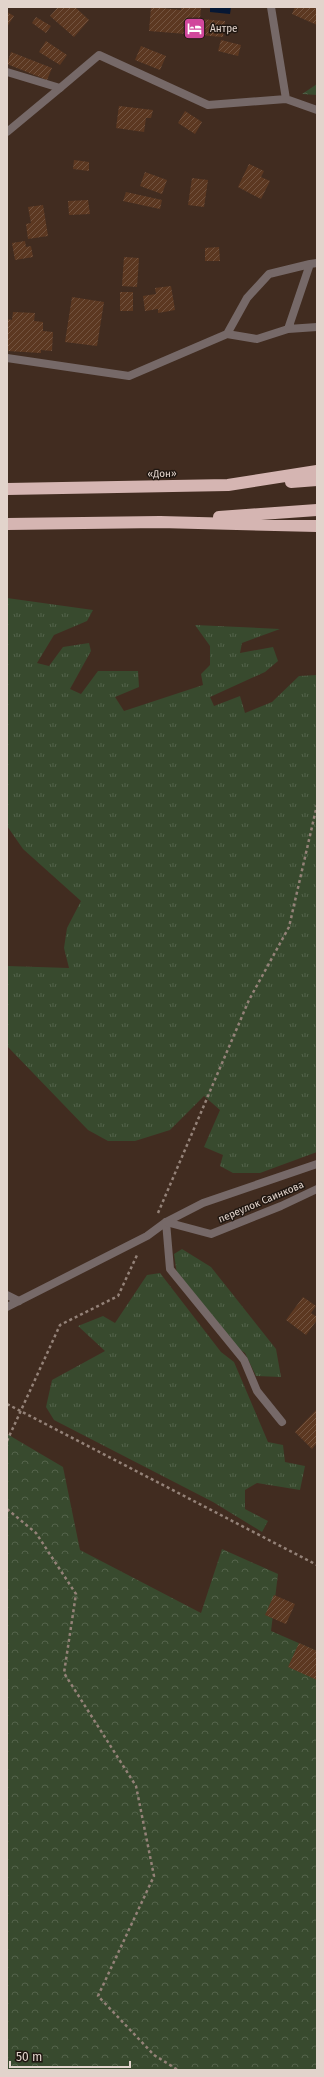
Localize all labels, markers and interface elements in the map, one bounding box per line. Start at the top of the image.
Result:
hotel icon: Антре [181,16,207,42]
place label: Антре [210,23,238,35]
street label: «Дон» [147,468,177,480]
street label: переулок Саинкова [216,1179,306,1225]
scale bar [10,2043,130,2069]
text: 50 m [16,2050,42,2064]

